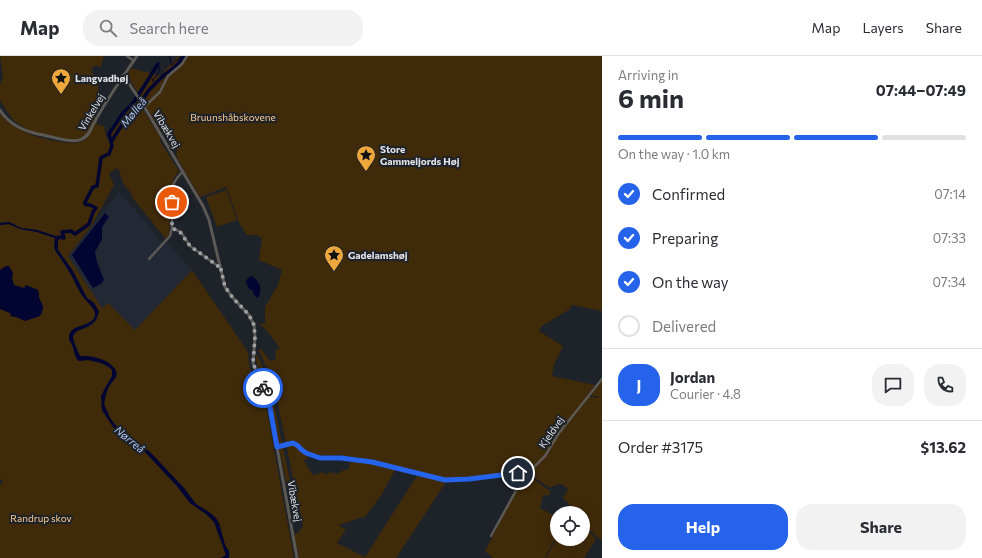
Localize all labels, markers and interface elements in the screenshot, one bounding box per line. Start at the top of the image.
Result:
search box [83,10,363,46]
text: Map [20,16,59,39]
icon: search [97,17,119,39]
text: Search here [129,19,209,37]
text: Map [812,19,840,36]
text: Layers [862,19,904,36]
text: Share [926,19,962,36]
place icon: Langvadhøj [50,67,72,95]
text: Arriving in [618,67,678,83]
place label: Langvadhøj [75,72,129,84]
text: 07:44–07:49 [876,81,966,99]
text: 6 min [618,82,684,113]
street label: Vinkelvej [75,91,107,133]
water label: Mølleå [117,94,149,129]
street label: Vibækvej [151,108,183,150]
park label: Bruunshåbskovene [190,111,276,123]
place label: Store Gammeljords Høj [380,143,460,167]
place icon: Store Gammeljords Høj [355,144,377,172]
text: On the way · 1.0 km [618,146,730,162]
icon: check [618,183,640,205]
pin [155,185,189,219]
text: Confirmed [652,185,725,203]
text: 07:14 [934,186,966,202]
icon: bag [161,191,183,213]
icon: check [618,227,640,249]
text: Preparing [652,229,718,247]
text: 07:33 [933,230,966,246]
place icon: Gadelamshøj [323,244,345,272]
place label: Gadelamshøj [348,249,408,261]
icon: check [618,271,640,293]
text: On the way [652,273,729,291]
text: 07:34 [932,274,966,290]
text: Delivered [652,317,716,335]
button: chat [872,364,914,406]
button: phone [924,364,966,406]
courier [243,368,283,408]
text: Jordan [670,368,715,386]
text: J [637,376,641,394]
icon: bike [252,377,274,399]
text: Courier · 4.8 [670,386,741,402]
street label: Kjeldvej [536,414,566,450]
water label: Nørreå [112,423,148,455]
text: Order #3175 [618,438,703,456]
text: $13.62 [921,438,966,456]
pin [501,456,535,490]
icon: home [507,462,529,484]
street label: Vibækvej [285,479,305,523]
button: Help [618,504,788,550]
button: Share [796,504,966,550]
map controls [550,506,590,546]
button: locate [550,506,590,546]
park label: Randrup skov [10,512,72,524]

